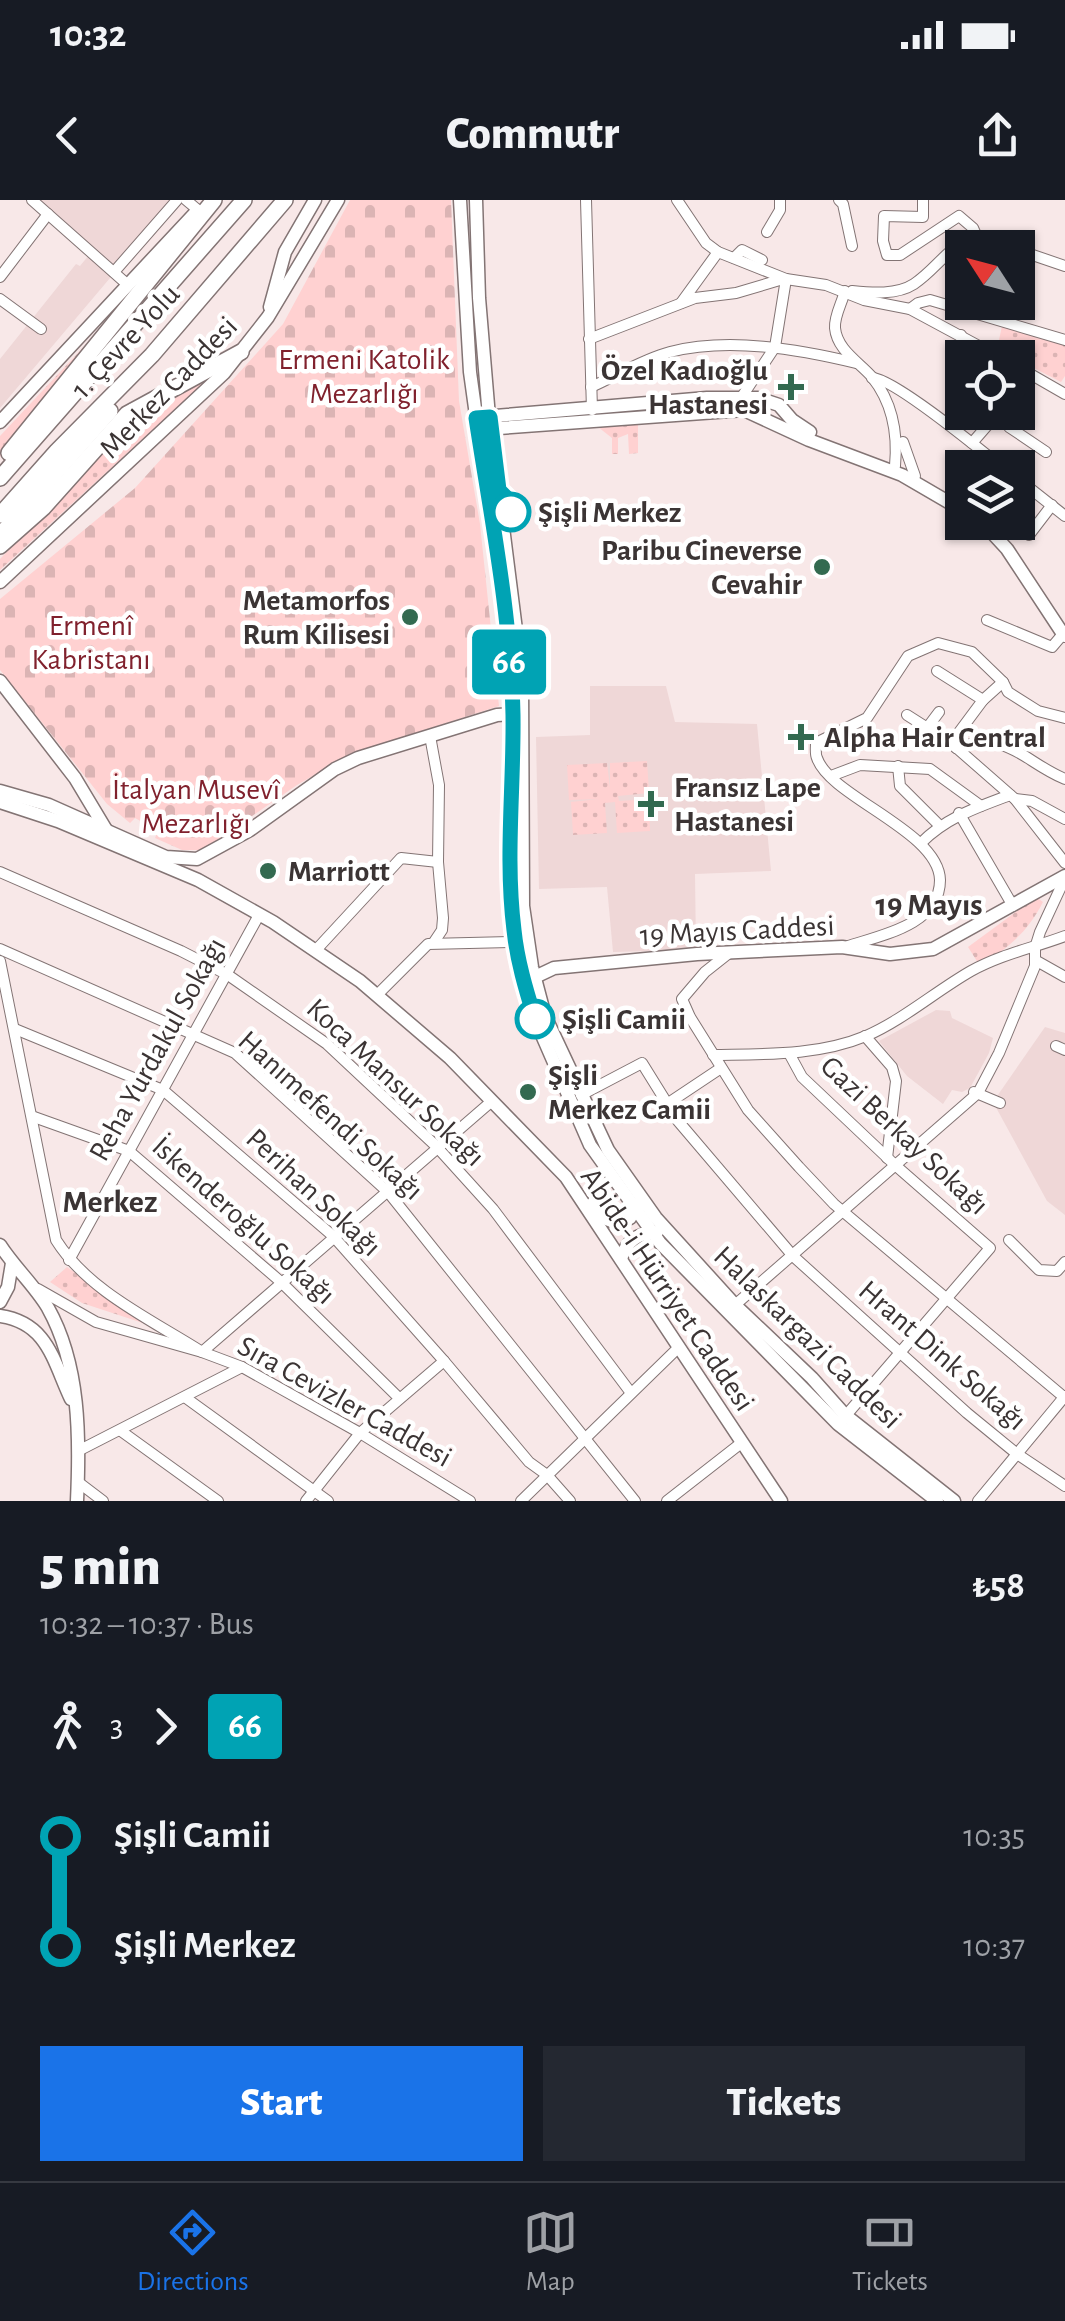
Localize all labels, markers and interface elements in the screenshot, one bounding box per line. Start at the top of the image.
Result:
text: 10:32 [50,16,126,54]
icon: back [40,108,95,163]
icon: share [970,108,1025,163]
text: Commutr [446,112,619,157]
north arrow [945,230,1035,320]
map controls [945,230,1035,540]
street label: 1. Çevre Yolu [66,279,186,404]
street label: Merkez Caddesi [94,311,243,464]
button: locate [945,340,1035,430]
park label: Ermeni Katolik Mezarlığı [278,345,450,409]
place label: Özel Kadıoğlu Hastanesi [601,354,768,420]
marker: Özel Kadıoğlu Hastanesi [778,374,804,400]
button: layers [945,450,1035,540]
marker: Şişli Merkez [492,493,530,531]
place label: Şişli Merkez [538,498,682,528]
place label: Paribu Cineverse Cevahir [601,536,803,600]
marker: Paribu Cineverse Cevahir [811,556,833,578]
place label: Metamorfos Rum Kilisesi [242,586,390,650]
marker: Metamorfos Rum Kilisesi [399,606,421,628]
park label: Ermenî Kabristanı [31,611,151,675]
line badge: 66 [464,630,554,694]
text: 66 [492,645,526,680]
place label: Alpha Hair Central [824,723,1046,753]
marker: Alpha Hair Central [788,724,814,750]
park label: İtalyan Musevî Mezarlığı [112,773,281,839]
place label: Fransız Lape Hastanesi [674,773,821,837]
marker: Fransız Lape Hastanesi [638,791,664,817]
place label: Marriott [288,857,390,887]
marker: Marriott [257,860,279,882]
district label: 19 Mayıs [875,889,983,921]
street label: 19 Mayıs Caddesi [639,911,835,951]
street label: Reha Yurdakul Sokağı [84,933,232,1166]
street label: Koca Mansur Sokağı [301,993,490,1172]
marker: Şişli Camii [516,1000,554,1038]
place label: Şişli Camii [562,1005,686,1035]
street label: Hanımefendi Sokağı [232,1025,428,1206]
street label: Gazi Berkay Sokağı [815,1051,994,1221]
place label: Şişli Merkez Camii [548,1061,711,1125]
marker: Şişli Merkez Camii [517,1081,539,1103]
street label: Perihan Sokağı [240,1123,386,1262]
street label: İskenderoğlu Sokağı [146,1130,342,1310]
street label: Abide-i Hürriyet Caddesi [575,1163,760,1417]
district label: Merkez [63,1186,157,1218]
street label: Halaskargazi Caddesi [708,1241,907,1435]
street label: Hrant Dink Sokağı [853,1275,1032,1436]
street label: Sıra Cevizler Caddesi [233,1331,456,1473]
text: 5 min [40,1540,161,1595]
text: ₺58 [972,1567,1025,1605]
text: 10:32 – 10:37 · Bus [40,1608,254,1640]
icon: walk [40,1699,95,1754]
icon: forward [138,1699,193,1754]
text: 66 [228,1709,262,1744]
text: 3 [110,1710,123,1742]
text: Şişli Camii [114,1817,271,1855]
text: 10:35 [963,1820,1025,1852]
text: Şişli Merkez [114,1927,296,1965]
text: 10:37 [963,1930,1025,1962]
button: Start [40,2046,523,2161]
button: Tickets [543,2046,1025,2161]
tab: Directions [137,2205,249,2299]
tab: Map [523,2205,578,2299]
tab: Tickets [852,2205,928,2299]

